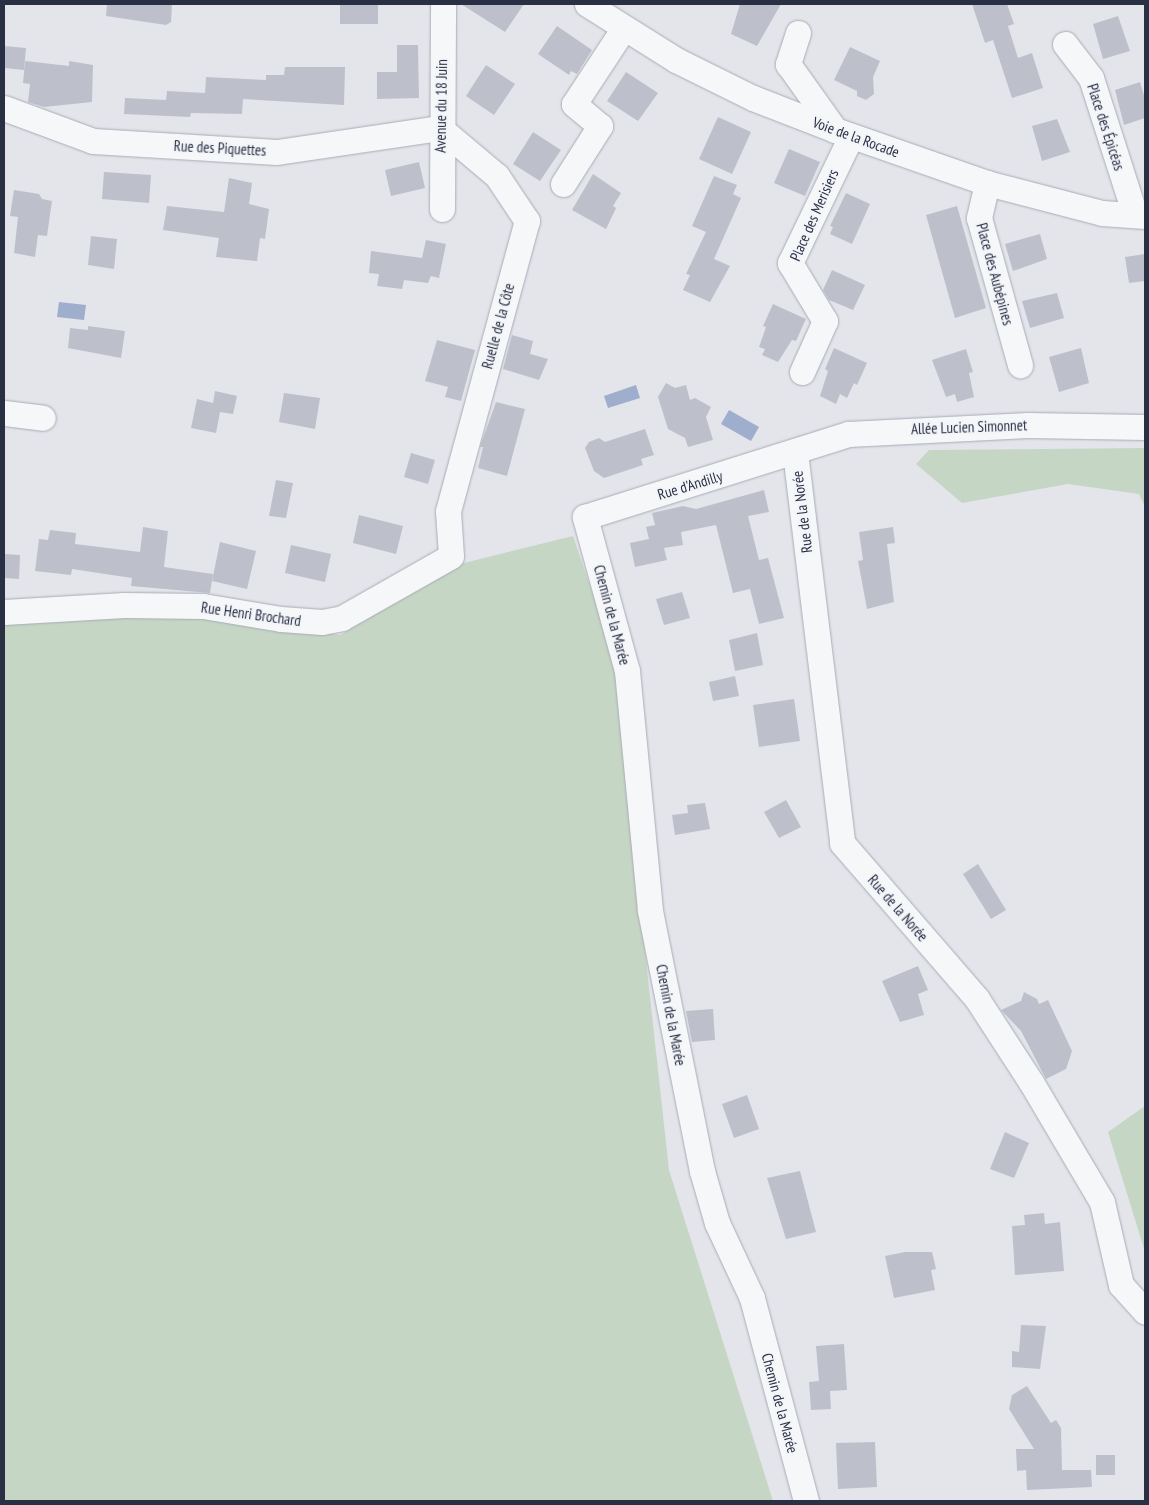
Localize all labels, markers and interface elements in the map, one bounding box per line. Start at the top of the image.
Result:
street label: Avenue du 18 Juin [431,59,451,153]
street label: Place des Épicéas [1083,81,1129,173]
street label: Voie de la Rocade [810,113,902,161]
street label: Rue des Piquettes [173,137,267,159]
street label: Place des Merisiers [786,166,842,264]
street label: Place des Aubépines [973,221,1017,327]
street label: Ruelle de la Côte [478,281,518,371]
street label: Allée Lucien Simonnet [911,416,1027,438]
street label: Rue d'Andilly [655,467,725,503]
street label: Rue de la Norée [788,470,816,554]
street label: Chemin de la Marée [590,563,634,667]
street label: Rue Henri Brochard [200,598,302,630]
street label: Rue de la Norée [864,871,932,945]
street label: Chemin de la Marée [652,963,690,1067]
street label: Chemin de la Marée [758,1351,802,1455]

